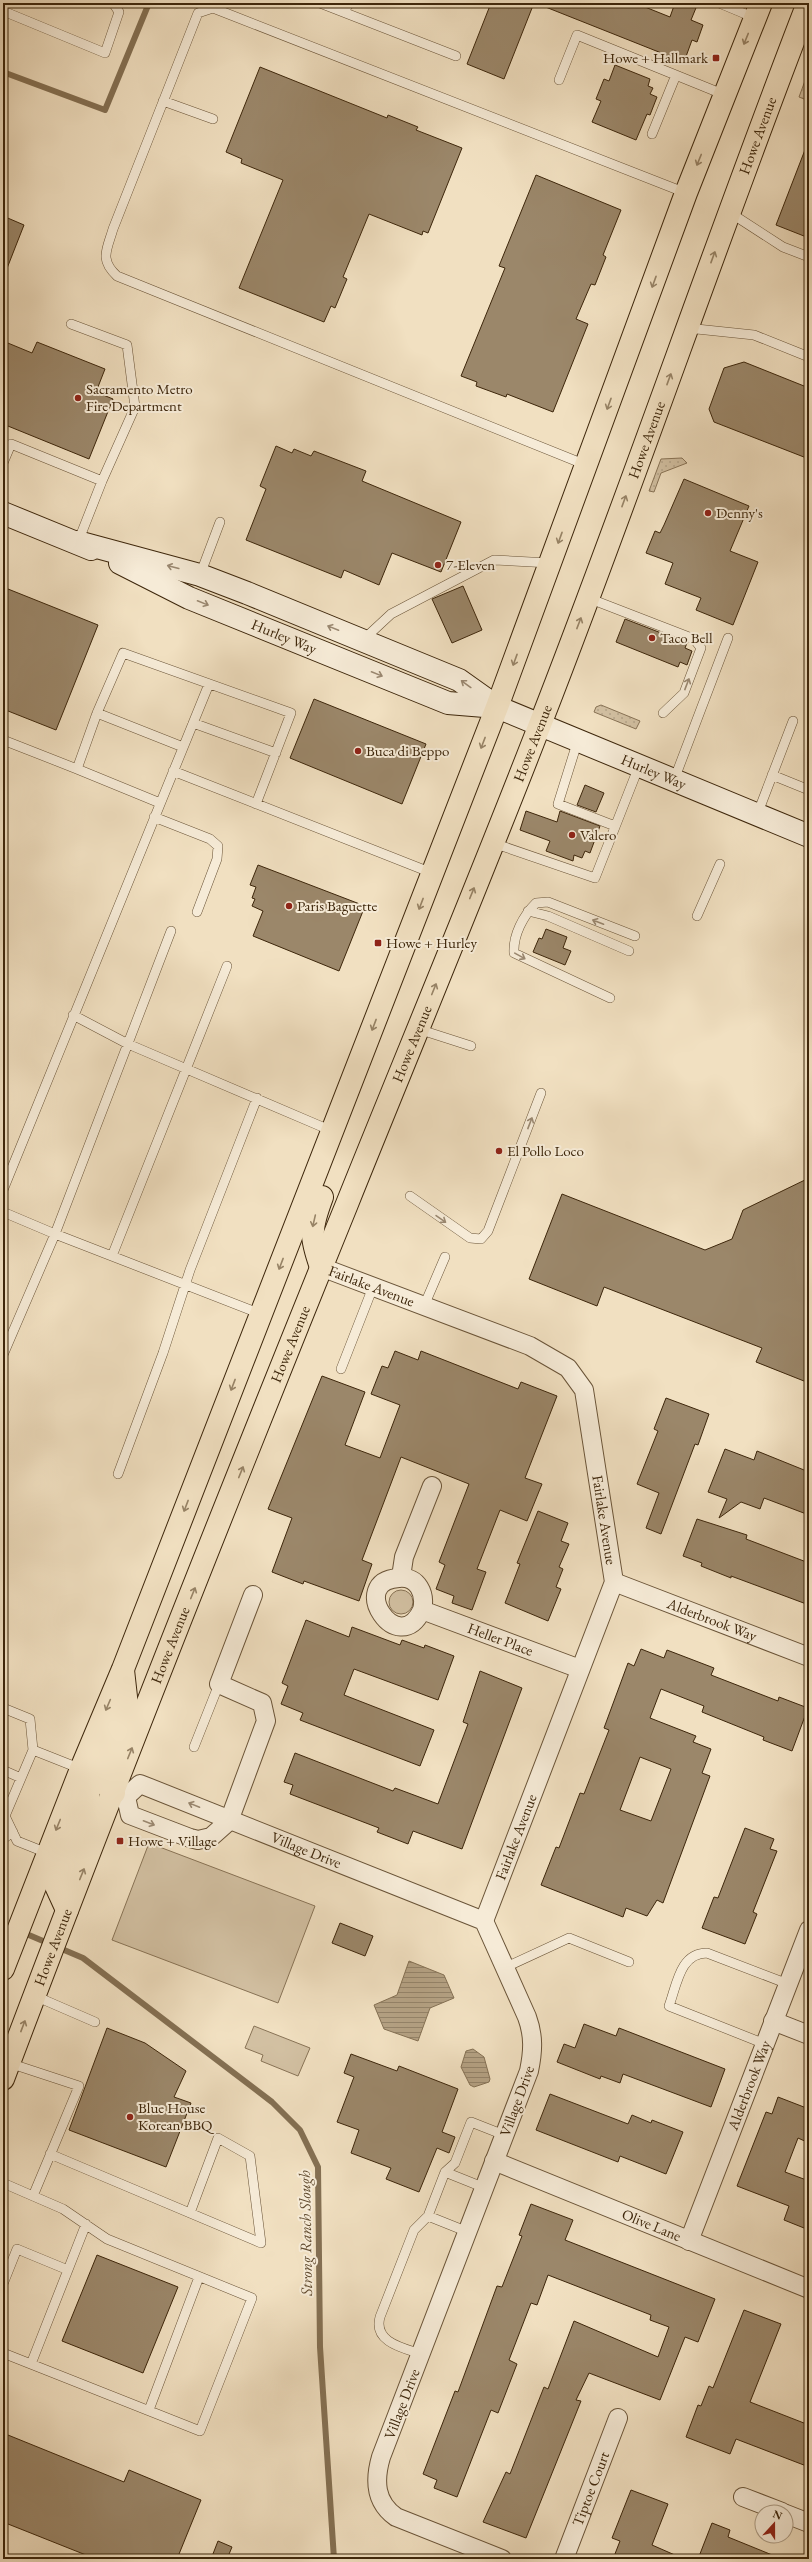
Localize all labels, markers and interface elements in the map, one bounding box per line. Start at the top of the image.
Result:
one-way arrow [742,33,750,45]
place label: Howe + Hallmark [603,48,709,67]
marker: Howe + Hallmark [711,53,721,63]
street label: Howe Avenue [734,94,780,177]
one-way arrow [695,154,703,166]
one-way arrow [710,250,717,263]
one-way arrow [649,276,657,288]
one-way arrow [665,374,673,386]
place label: Sacramento Metro Fire Department [86,379,193,415]
marker: Sacramento Metro Fire Department [73,393,83,403]
one-way arrow [604,398,612,410]
street label: Howe Avenue [623,398,669,481]
one-way arrow [620,496,628,508]
place label: Denny's [716,503,763,522]
marker: Denny's [703,508,713,518]
one-way arrow [555,531,563,543]
place label: 7-Eleven [446,555,495,574]
marker: 7-Eleven [433,560,443,570]
one-way arrow [166,563,179,571]
one-way arrow [197,600,209,608]
street label: Hurley Way [249,614,320,658]
one-way arrow [575,617,583,629]
one-way arrow [328,624,340,632]
place label: Taco Bell [660,628,713,647]
marker: Taco Bell [647,633,657,643]
one-way arrow [510,653,518,665]
one-way arrow [370,670,382,678]
one-way arrow [684,678,692,690]
one-way arrow [460,680,471,689]
street label: Howe Avenue [509,702,556,784]
one-way arrow [479,737,487,749]
place label: Buca di Beppo [366,741,450,760]
marker: Buca di Beppo [353,746,363,756]
street label: Hurley Way [618,749,690,793]
place label: Valero [580,825,616,844]
marker: Valero [567,830,577,840]
one-way arrow [469,888,477,900]
place label: Paris Baguette [297,896,378,915]
one-way arrow [416,897,424,909]
marker: Paris Baguette [284,901,294,911]
one-way arrow [593,918,605,926]
place label: Howe + Hurley [386,933,477,952]
marker: Howe + Hurley [373,938,383,948]
one-way arrow [514,953,526,961]
one-way arrow [430,983,438,995]
street label: Howe Avenue [387,1002,436,1085]
one-way arrow [369,1018,377,1030]
one-way arrow [526,1117,534,1129]
place label: El Pollo Loco [507,1141,584,1160]
marker: El Pollo Loco [494,1146,504,1156]
one-way arrow [310,1214,317,1227]
one-way arrow [436,1215,447,1223]
one-way arrow [276,1258,284,1270]
street label: Fairlake Avenue [326,1261,418,1311]
street label: Howe Avenue [266,1303,314,1385]
one-way arrow [229,1379,237,1391]
one-way arrow [237,1467,245,1479]
street label: Fairlake Avenue [588,1474,621,1566]
one-way arrow [182,1500,190,1512]
one-way arrow [190,1588,197,1600]
street label: Alderbrook Way [664,1593,760,1645]
street label: Howe Avenue [146,1604,194,1686]
street label: Heller Place [465,1618,536,1660]
one-way arrow [103,1699,111,1711]
one-way arrow [126,1748,134,1760]
street label: Fairlake Avenue [490,1791,541,1882]
one-way arrow [188,1801,200,1809]
one-way arrow [54,1819,62,1831]
one-way arrow [143,1819,155,1827]
street label: Village Drive [268,1827,344,1872]
place label: Howe + Village [128,1831,217,1850]
marker: Howe + Village [115,1836,125,1846]
one-way arrow [78,1868,86,1880]
street label: Howe Avenue [29,1906,76,1988]
one-way arrow [20,2021,28,2033]
street label: Alderbrook Way [722,2037,775,2133]
street label: Village Drive [495,2063,538,2139]
place label: Blue House Korean BBQ [138,2098,215,2134]
marker: Blue House Korean BBQ [125,2112,135,2122]
water label: Strong Ranch Slough [294,2170,317,2297]
street label: Olive Lane [619,2204,684,2245]
street label: Village Drive [379,2366,424,2442]
street label: Tiptoe Court [567,2449,613,2529]
north arrow [754,2504,794,2544]
text: N [771,2507,784,2523]

